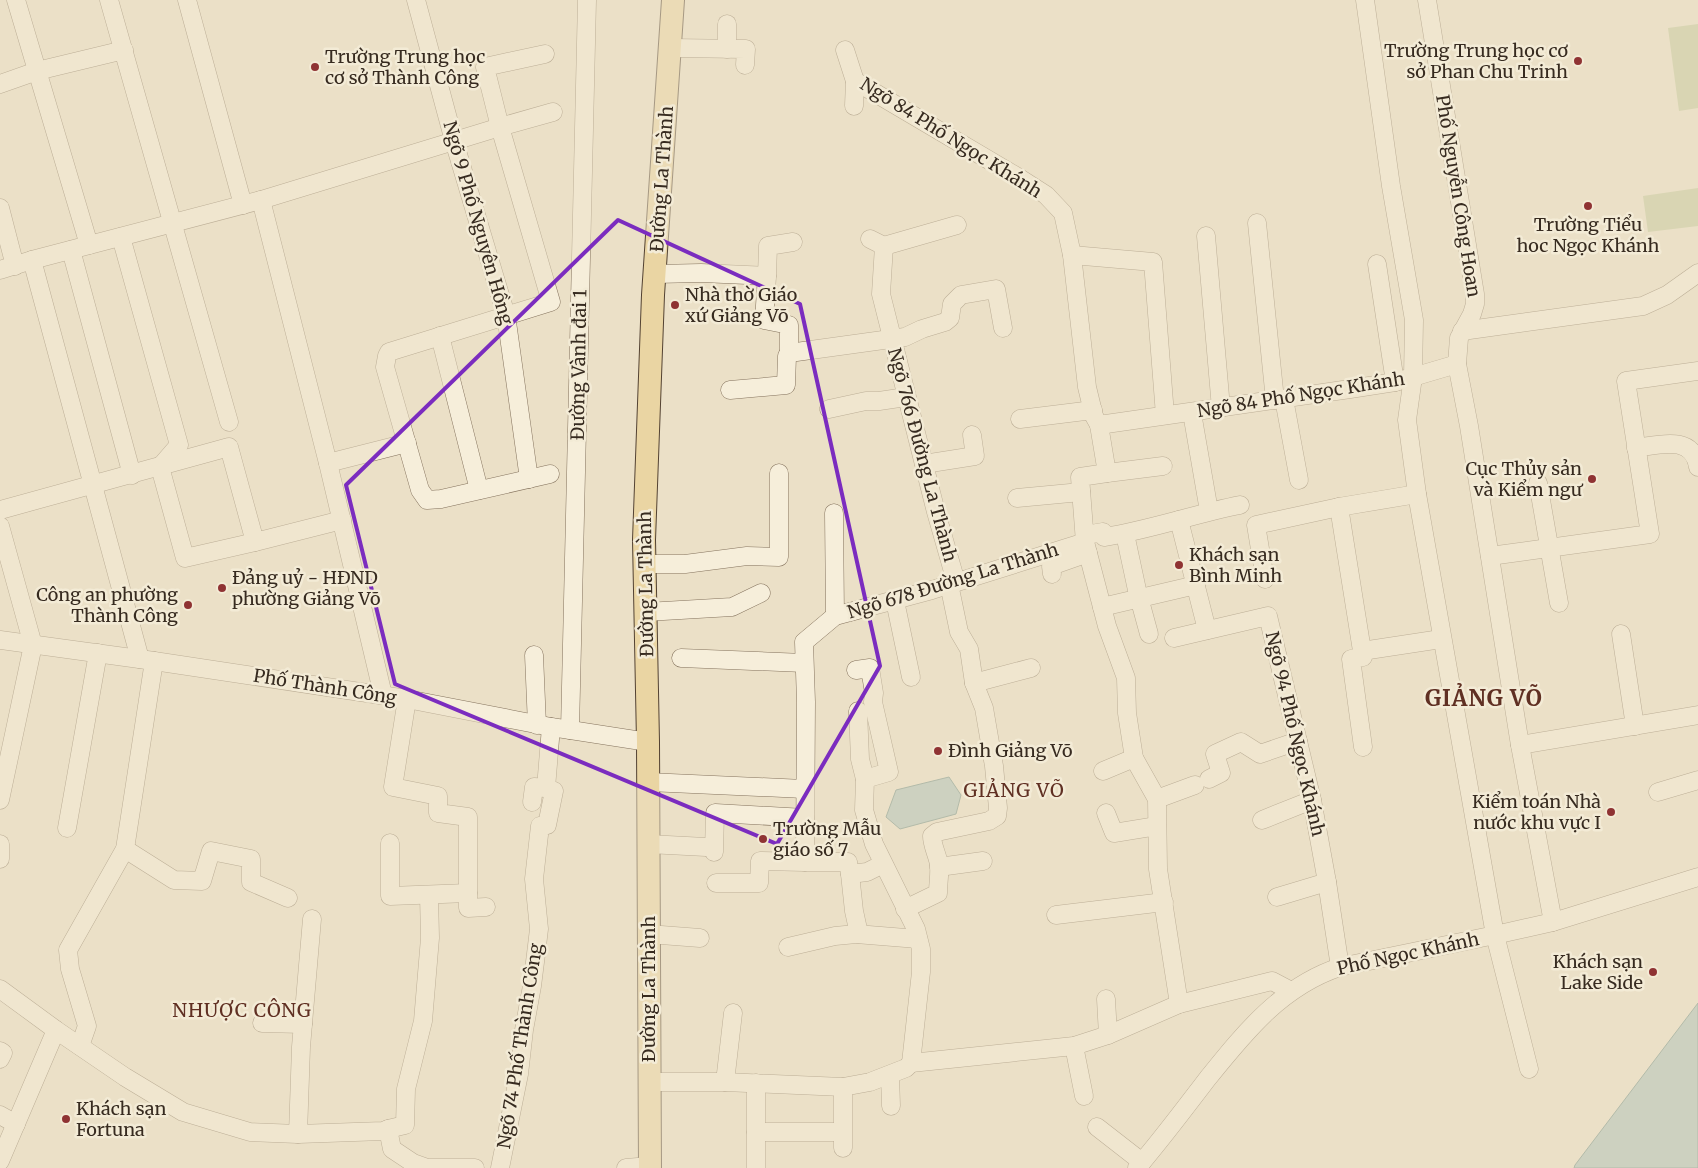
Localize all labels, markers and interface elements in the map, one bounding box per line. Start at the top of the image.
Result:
place label: Trường Trung học cơ sở Phan Chu Trinh [1384,39,1568,83]
place label: Trường Trung học cơ sở Thành Công [325,45,485,89]
marker: Trường Trung học cơ sở Phan Chu Trinh [1572,55,1584,67]
marker: Trường Trung học cơ sở Thành Công [309,61,321,73]
street label: Ngõ 84 Phố Ngọc Khánh [856,72,1046,203]
street label: Phố Nguyễn Công Hoan [1431,93,1486,299]
street label: Đường La Thành [645,105,678,253]
street label: Ngõ 9 Phố Nguyên Hồng [438,118,519,327]
marker: Trường Tiểu hoc Ngọc Khánh [1582,200,1594,212]
place label: Trường Tiểu hoc Ngọc Khánh [1516,213,1660,257]
place label: Nhà thờ Giáo xứ Giảng Võ [685,283,797,327]
street label: Đường Vành đai 1 [566,289,591,441]
marker: Nhà thờ Giáo xứ Giảng Võ [669,299,681,311]
street label: Ngõ 766 Đường La Thành [883,345,962,564]
street label: Ngõ 84 Phố Ngọc Khánh [1196,367,1406,422]
place label: Cục Thủy sản và Kiểm ngư [1465,457,1584,501]
marker: Cục Thủy sản và Kiểm ngư [1586,473,1598,485]
street label: Đường La Thành [633,511,658,657]
street label: Ngõ 678 Đường La Thành [845,537,1061,624]
place label: Khách sạn Bình Minh [1189,543,1282,587]
marker: Khách sạn Bình Minh [1173,559,1185,571]
place label: Đảng uỷ - HĐND phường Giảng Võ [232,566,381,610]
marker: Đảng uỷ - HĐND phường Giảng Võ [216,582,228,594]
place label: Công an phường Thành Công [36,583,178,627]
marker: Công an phường Thành Công [182,599,194,611]
street label: Ngõ 94 Phố Ngọc Khánh [1261,629,1330,839]
street label: Phố Thành Công [252,664,398,709]
district label: GIẢNG VÕ [1425,683,1543,712]
place label: Đình Giảng Võ [948,739,1073,762]
marker: Đình Giảng Võ [932,745,944,757]
district label: GIẢNG VÕ [963,777,1065,802]
place label: Kiểm toán Nhà nước khu vực I [1472,790,1601,834]
marker: Kiểm toán Nhà nước khu vực I [1605,806,1617,818]
place label: Trường Mẫu giáo số 7 [773,817,881,861]
marker: Trường Mẫu giáo số 7 [757,833,769,845]
street label: Đường La Thành [637,916,660,1062]
street label: Phố Ngọc Khánh [1335,927,1481,980]
street label: Ngõ 74 Phố Thành Công [492,941,547,1150]
place label: Khách sạn Lake Side [1553,950,1643,994]
marker: Khách sạn Lake Side [1647,966,1659,978]
district label: NHƯỢC CÔNG [172,998,312,1022]
place label: Khách sạn Fortuna [76,1097,166,1141]
marker: Khách sạn Fortuna [60,1113,72,1125]

